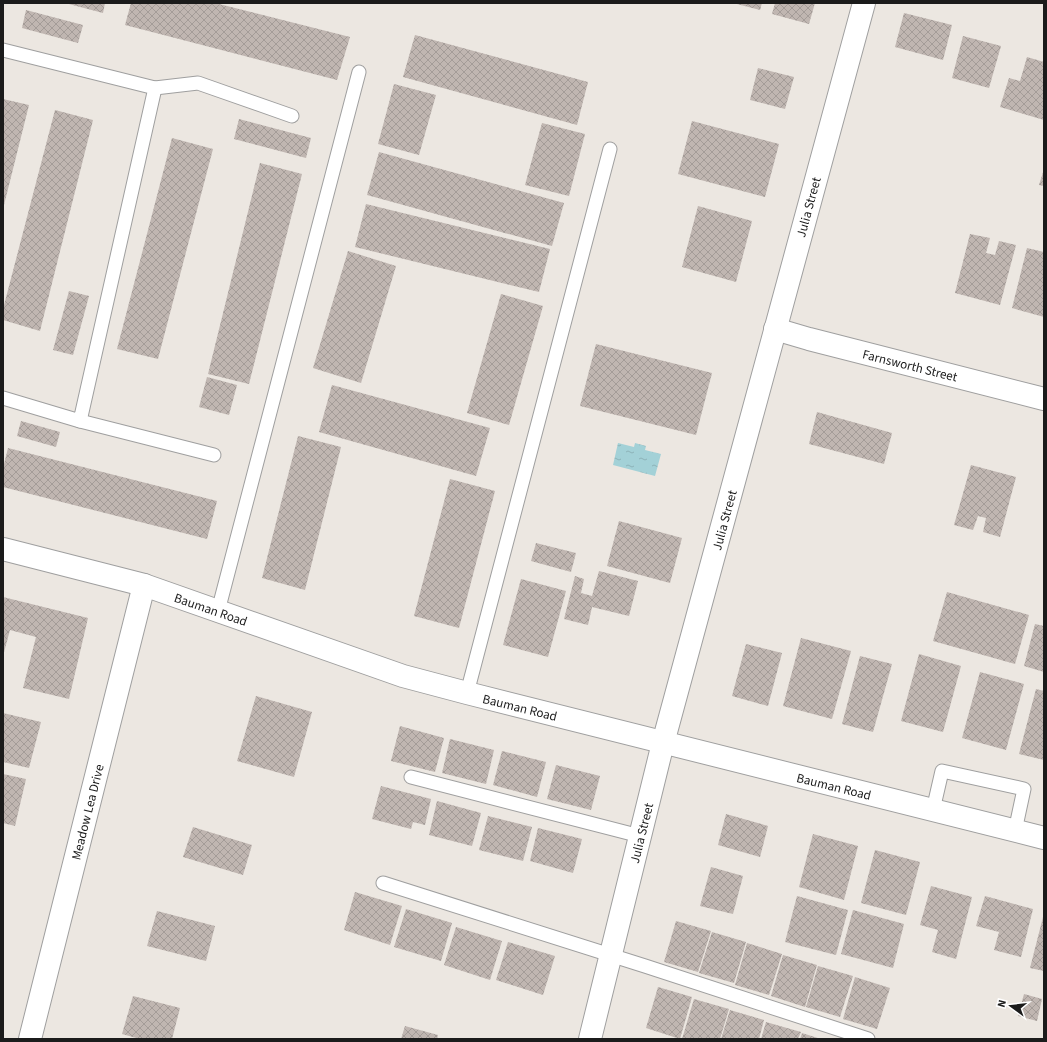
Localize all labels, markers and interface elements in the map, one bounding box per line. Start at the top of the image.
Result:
street label: Julia Street [792,175,826,239]
street label: Farnsworth Street [860,345,960,387]
street label: Julia Street [708,488,742,552]
street label: Bauman Road [172,589,250,631]
street label: Bauman Road [481,690,559,726]
street label: Meadow Lea Drive [67,762,109,862]
street label: Bauman Road [795,769,873,805]
street label: Julia Street [626,801,658,865]
north arrow [991,986,1031,1026]
text: N [994,998,1010,1009]

